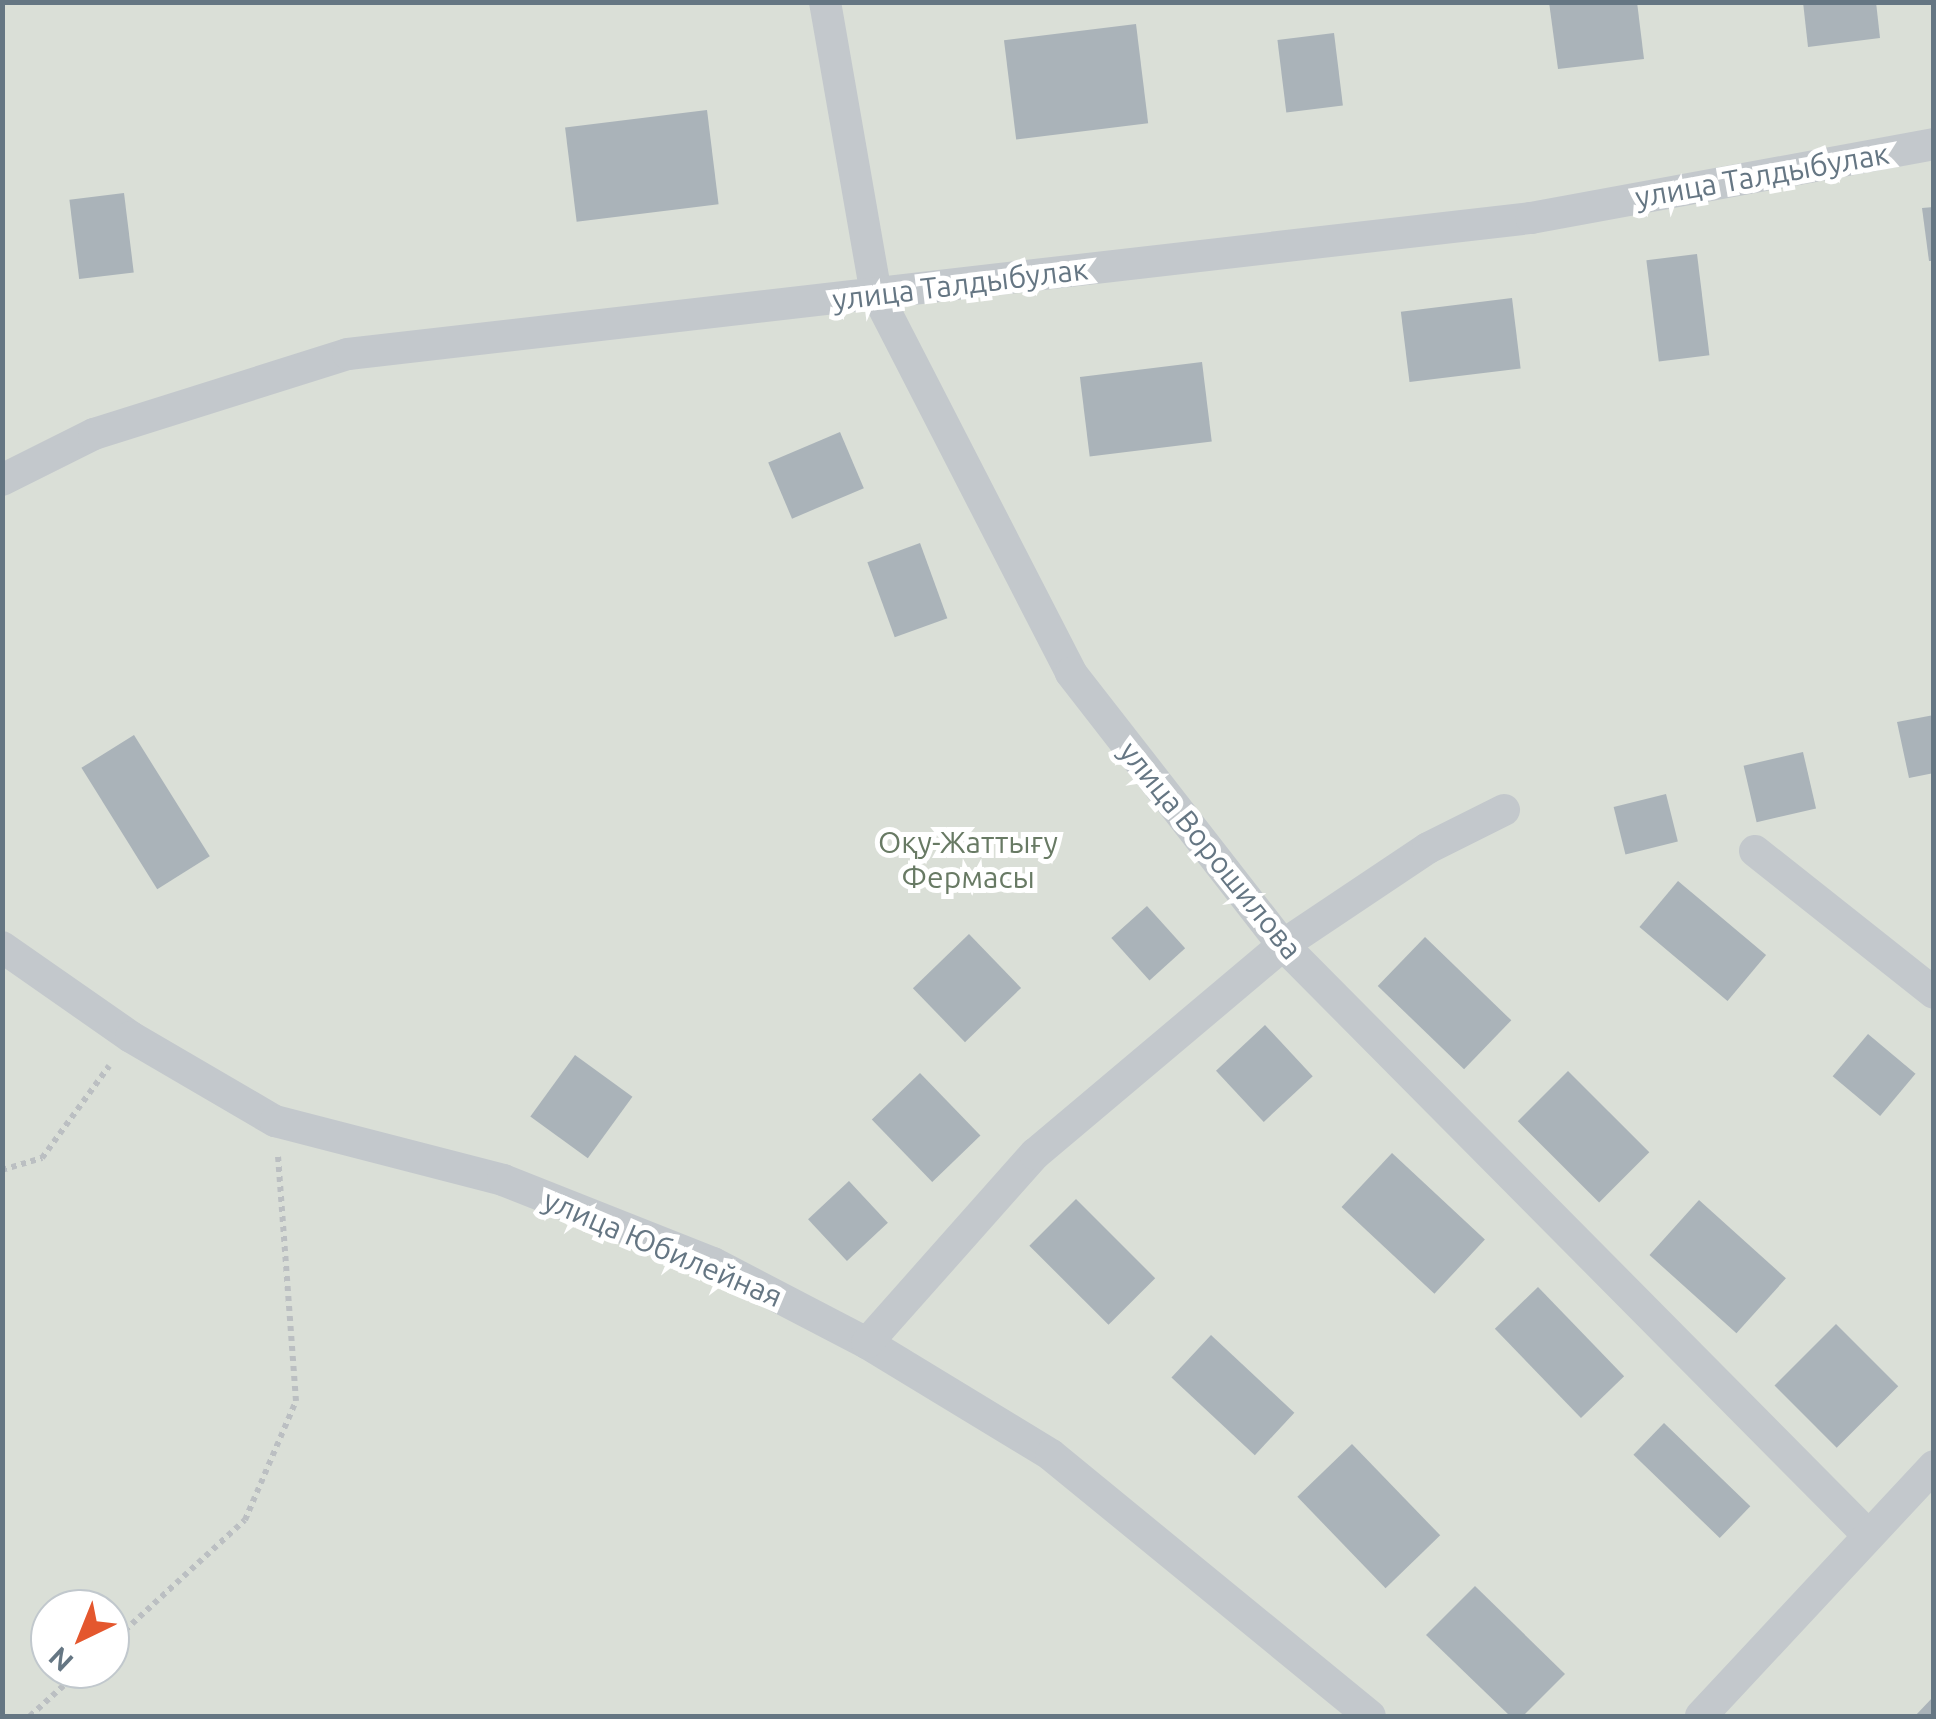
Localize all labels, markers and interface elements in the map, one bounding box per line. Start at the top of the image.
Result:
street label: улица Талдыбулак [1632,135,1892,215]
street label: улица Талдыбулак [830,250,1090,318]
street label: улица Ворошилова [1112,734,1310,966]
park label: Оқу-Жаттығу Фермасы [878,824,1058,894]
street label: улица Юбилейная [538,1181,788,1315]
north arrow [30,1589,130,1689]
text: N [42,1641,79,1678]

